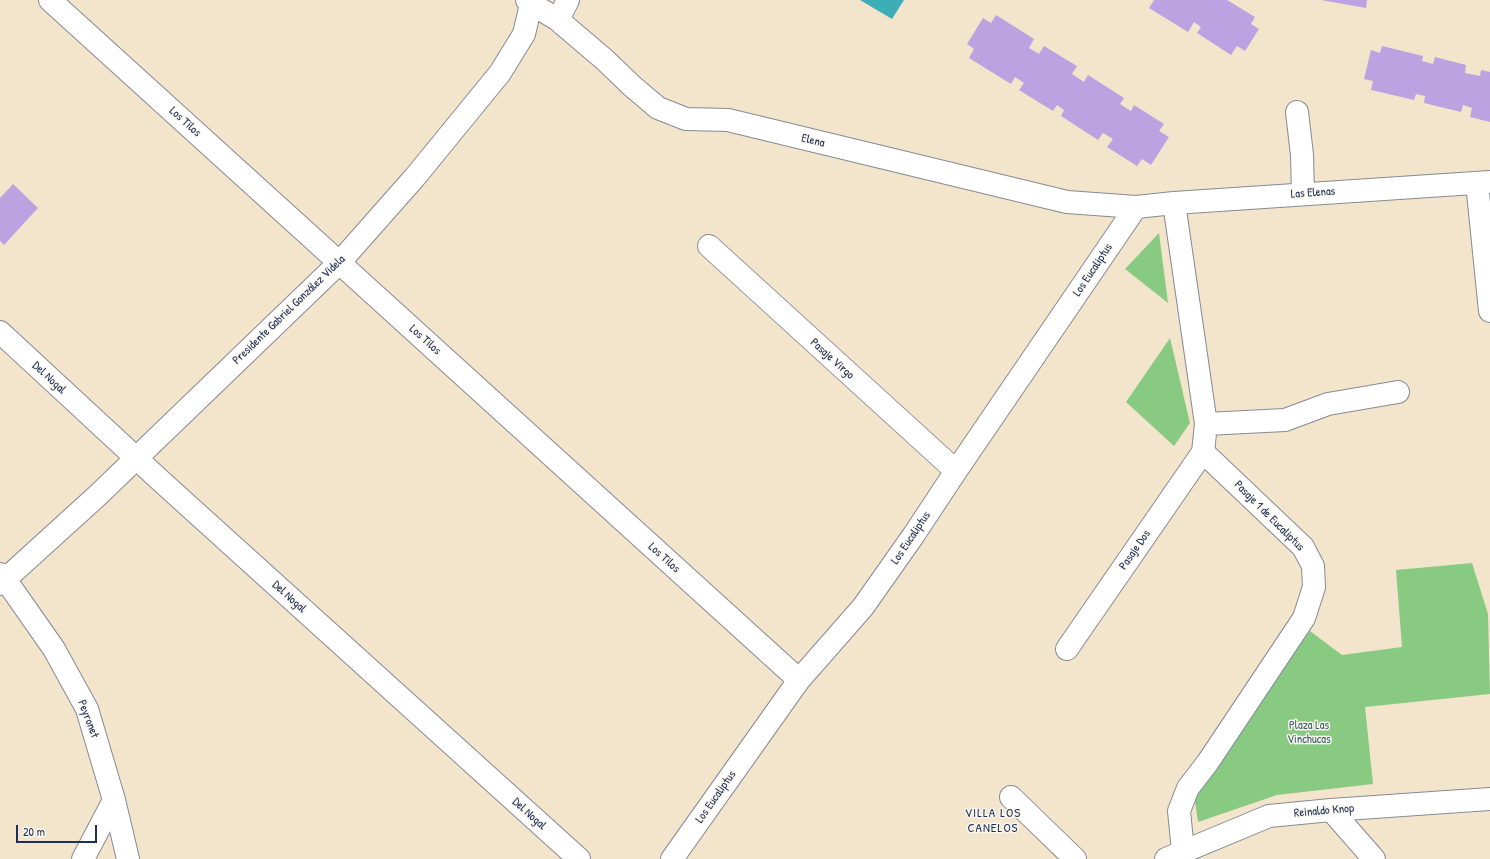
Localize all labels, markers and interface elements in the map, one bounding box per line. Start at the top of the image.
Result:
street label: Los Tilos [166,104,204,140]
street label: Elena [800,131,826,151]
street label: Las Elenas [1290,184,1336,202]
street label: Los Eucaliptus [1070,241,1116,299]
street label: Presidente Gabriel González Videla [230,252,348,368]
street label: Los Tilos [406,322,444,358]
street label: Pasaje Virgo [807,335,857,383]
street label: Del Nogal [29,359,69,397]
street label: Pasaje 1 de Eucaliptus [1231,478,1307,554]
street label: Los Eucaliptus [888,509,934,567]
street label: Pasaje Dos [1116,527,1154,573]
street label: Los Tilos [645,540,683,576]
street label: Del Nogal [269,578,309,616]
street label: Peyronet [74,698,102,740]
park label: Plaza Las Vinchucas [1287,719,1331,747]
street label: Los Eucaliptus [693,768,739,826]
street label: Del Nogal [509,795,549,833]
street label: Reinaldo Knop [1293,801,1355,821]
district label: VILLA LOS CANELOS [965,806,1021,837]
scale bar [18,817,99,843]
text: 20 m [23,823,45,840]

